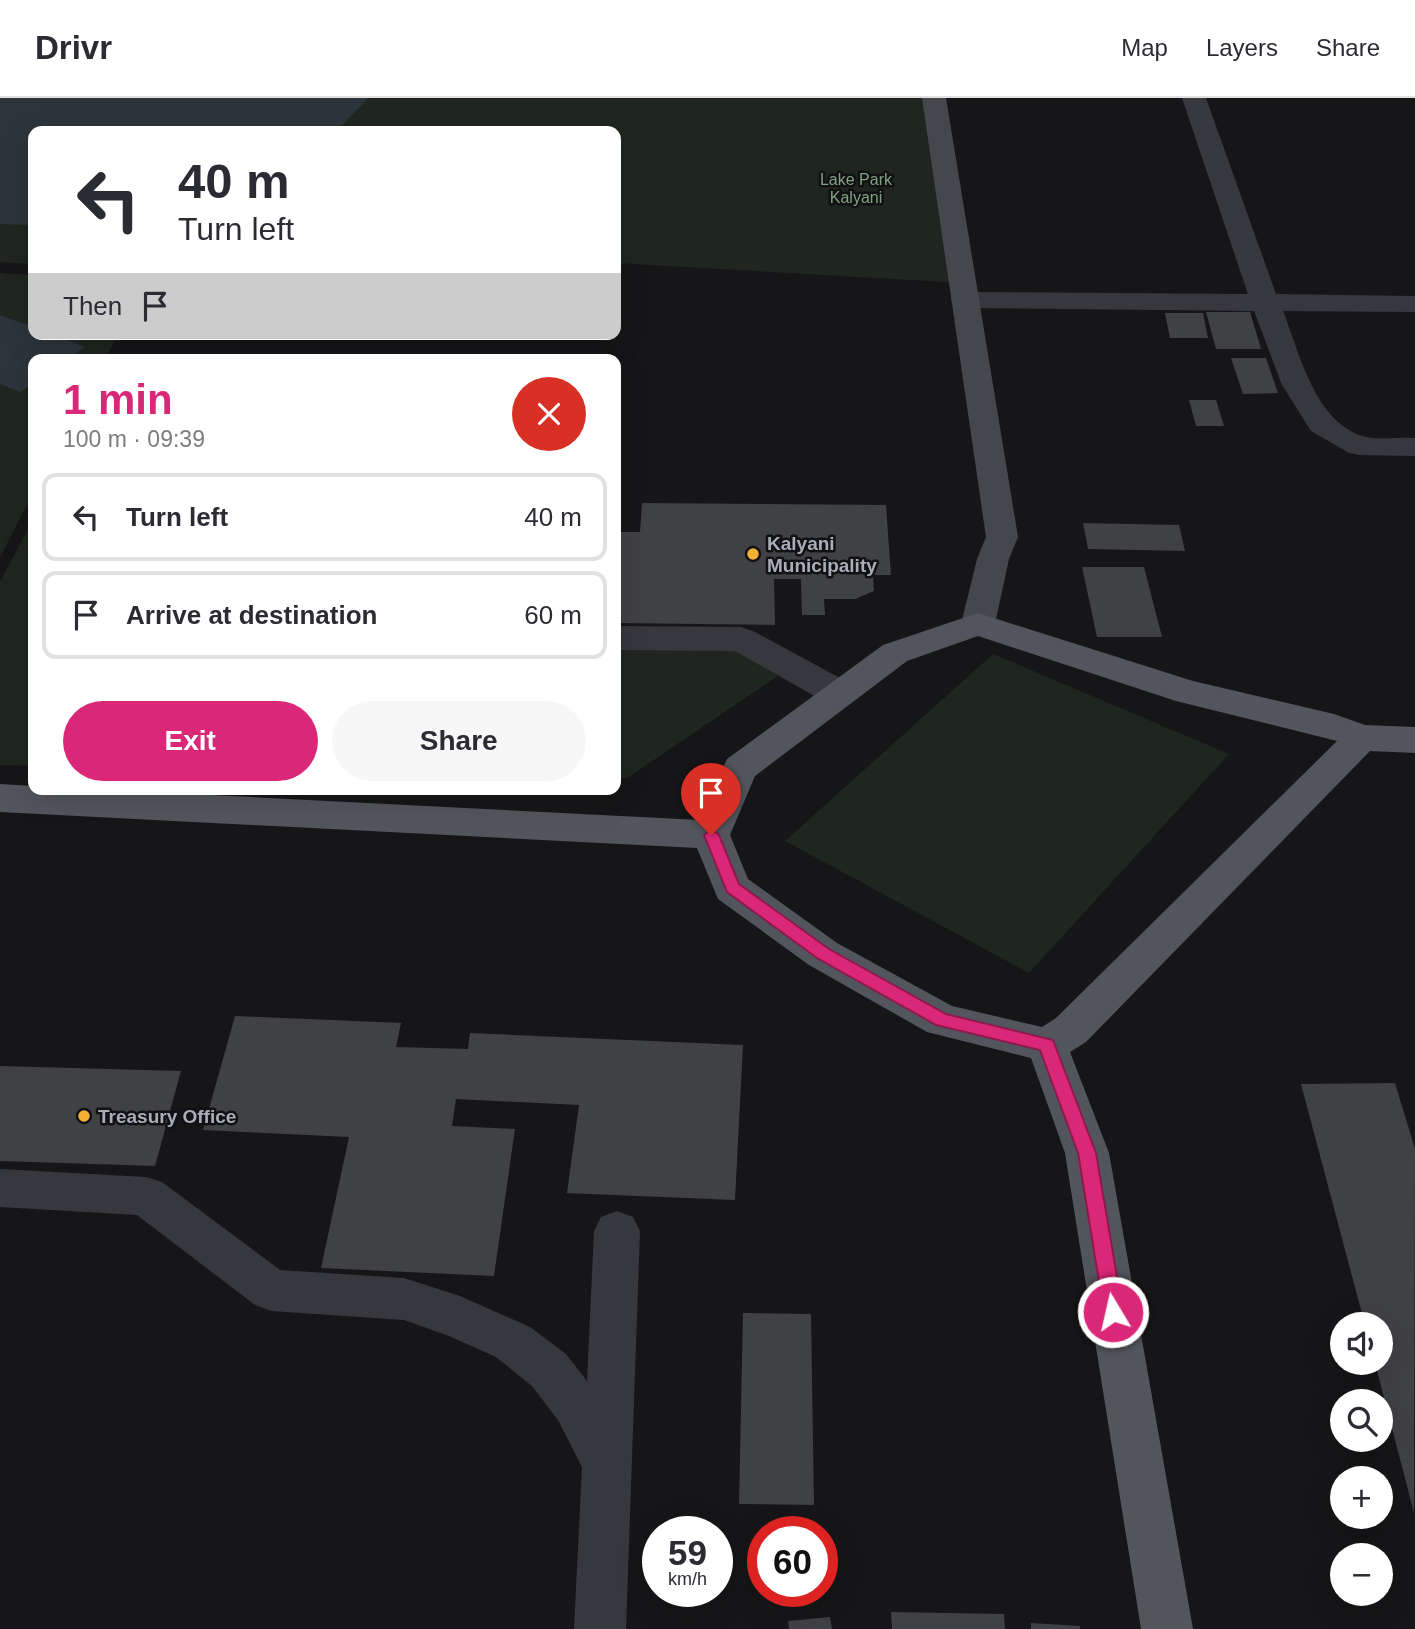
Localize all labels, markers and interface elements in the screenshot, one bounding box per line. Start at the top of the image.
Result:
text: Drivr [35,29,112,66]
text: Map [1121,34,1168,61]
text: Layers [1206,34,1278,61]
text: Share [1316,34,1380,61]
icon: left [63,154,154,245]
text: 40 m [178,154,290,208]
park label: Lake Park Kalyani [820,171,893,206]
text: Turn left [178,211,294,247]
icon: arrive [136,287,174,325]
text: Then [63,291,122,321]
text: 1 min [63,376,173,423]
button: close [512,377,586,451]
text: 100 m · 09:39 [63,426,205,452]
icon: left [67,498,105,536]
text: Turn left [126,502,228,532]
text: 40 m [524,502,582,532]
place label: Kalyani Municipality [767,533,877,576]
marker: Kalyani Municipality [745,546,761,562]
icon: arrive [67,596,105,634]
text: Arrive at destination [126,600,377,630]
text: 60 m [524,600,582,630]
button: Exit [63,701,318,781]
button: Share [332,701,586,781]
pin [681,763,741,835]
icon: arrive [692,774,730,812]
place label: Treasury Office [98,1106,236,1127]
marker: Treasury Office [76,1108,92,1124]
position arrow [1076,1275,1150,1349]
map controls [1330,1312,1393,1606]
button: sound [1330,1312,1393,1375]
button: search [1330,1389,1393,1452]
button: + [1330,1466,1393,1529]
speed limit sign: 60 [747,1516,838,1607]
text: 59 [668,1533,707,1572]
button: − [1330,1543,1393,1606]
text: km/h [668,1569,707,1589]

